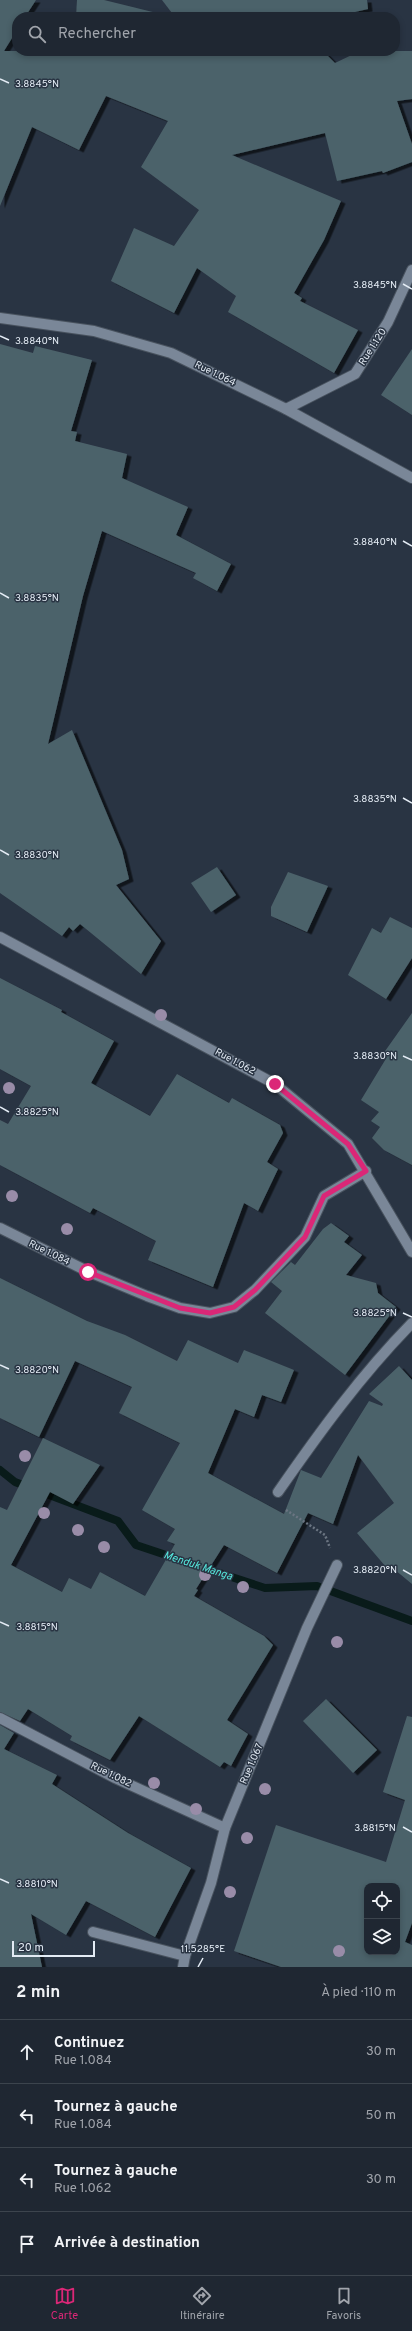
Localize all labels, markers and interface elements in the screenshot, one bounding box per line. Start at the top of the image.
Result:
search box [12,12,400,56]
icon: search [26,23,48,45]
text: Rechercher [58,25,136,44]
text: 3.8845°N [15,78,59,91]
text: 3.8845°N [353,279,397,292]
street label: Rue 1.120 [356,326,390,368]
text: 3.8840°N [15,335,59,348]
street label: Rue 1.064 [192,358,238,390]
text: 3.8840°N [353,536,397,549]
text: 3.8835°N [15,592,59,605]
text: 3.8835°N [353,793,397,806]
text: 3.8830°N [15,849,59,862]
street label: Rue 1.062 [212,1046,258,1078]
text: 3.8830°N [353,1050,397,1063]
route end [266,1075,284,1093]
text: 3.8825°N [15,1106,59,1119]
street label: Rue 1.084 [26,1237,72,1269]
route start [79,1263,97,1281]
text: 3.8825°N [353,1307,397,1320]
text: 3.8820°N [15,1364,59,1377]
water label: Menduk Manga [162,1548,235,1584]
text: 3.8820°N [353,1564,397,1577]
text: 3.8815°N [16,1621,58,1634]
street label: Rue 1.067 [238,1742,266,1786]
street label: Rue 1.082 [88,1759,134,1791]
text: 3.8815°N [354,1822,396,1835]
text: 3.8810°N [16,1878,58,1891]
map controls [364,1883,400,1955]
button: locate [364,1883,400,1919]
button: layers [364,1919,400,1955]
scale bar [12,1939,95,1958]
text: 20 m [18,1941,44,1955]
text: 11.5285°E [181,1943,225,1956]
text: 2 min [16,1982,60,2004]
text: À pied · 110 m [321,1985,396,2001]
text: Continuez [54,2034,124,2053]
icon: ahead [16,2041,38,2063]
text: 30 m [366,2044,396,2060]
text: Rue 1.084 [54,2053,112,2069]
text: Tournez à gauche [54,2098,178,2117]
icon: left [16,2105,38,2127]
text: 50 m [366,2108,396,2124]
text: Rue 1.084 [54,2117,112,2133]
text: Tournez à gauche [54,2162,178,2181]
icon: left [16,2169,38,2191]
text: 30 m [366,2172,396,2188]
text: Rue 1.062 [54,2181,112,2197]
icon: arrive [16,2233,38,2255]
text: Arrivée à destination [54,2234,200,2253]
tab: Carte [51,2285,78,2323]
tab: Itinéraire [180,2285,225,2323]
tab: Favoris [326,2285,361,2323]

